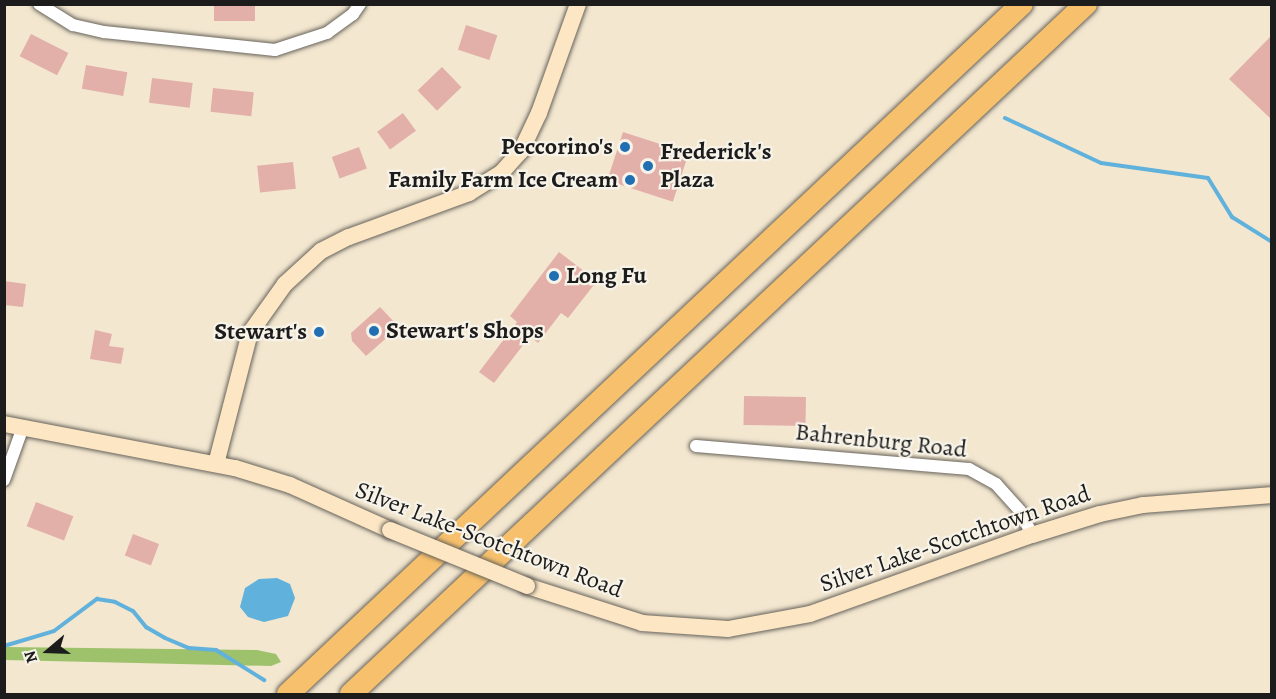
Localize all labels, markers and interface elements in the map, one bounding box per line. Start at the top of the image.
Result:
place label: Peccorino's [501,133,613,161]
place label: Frederick's Plaza [660,138,771,194]
marker: Peccorino's [618,140,632,154]
marker: Frederick's Plaza [641,159,655,173]
place label: Family Farm Ice Cream [388,166,618,194]
marker: Family Farm Ice Cream [623,173,637,187]
place label: Long Fu [566,262,647,290]
marker: Long Fu [547,269,561,283]
place label: Stewart's Shops [386,317,544,345]
place label: Stewart's [214,318,307,346]
marker: Stewart's Shops [367,324,381,338]
marker: Stewart's [312,325,326,339]
street label: Bahrenburg Road [794,418,968,464]
street label: Silver Lake-Scotchtown Road [351,476,627,604]
street label: Silver Lake-Scotchtown Road [816,479,1094,599]
north arrow [18,621,78,681]
text: N [19,648,43,666]

